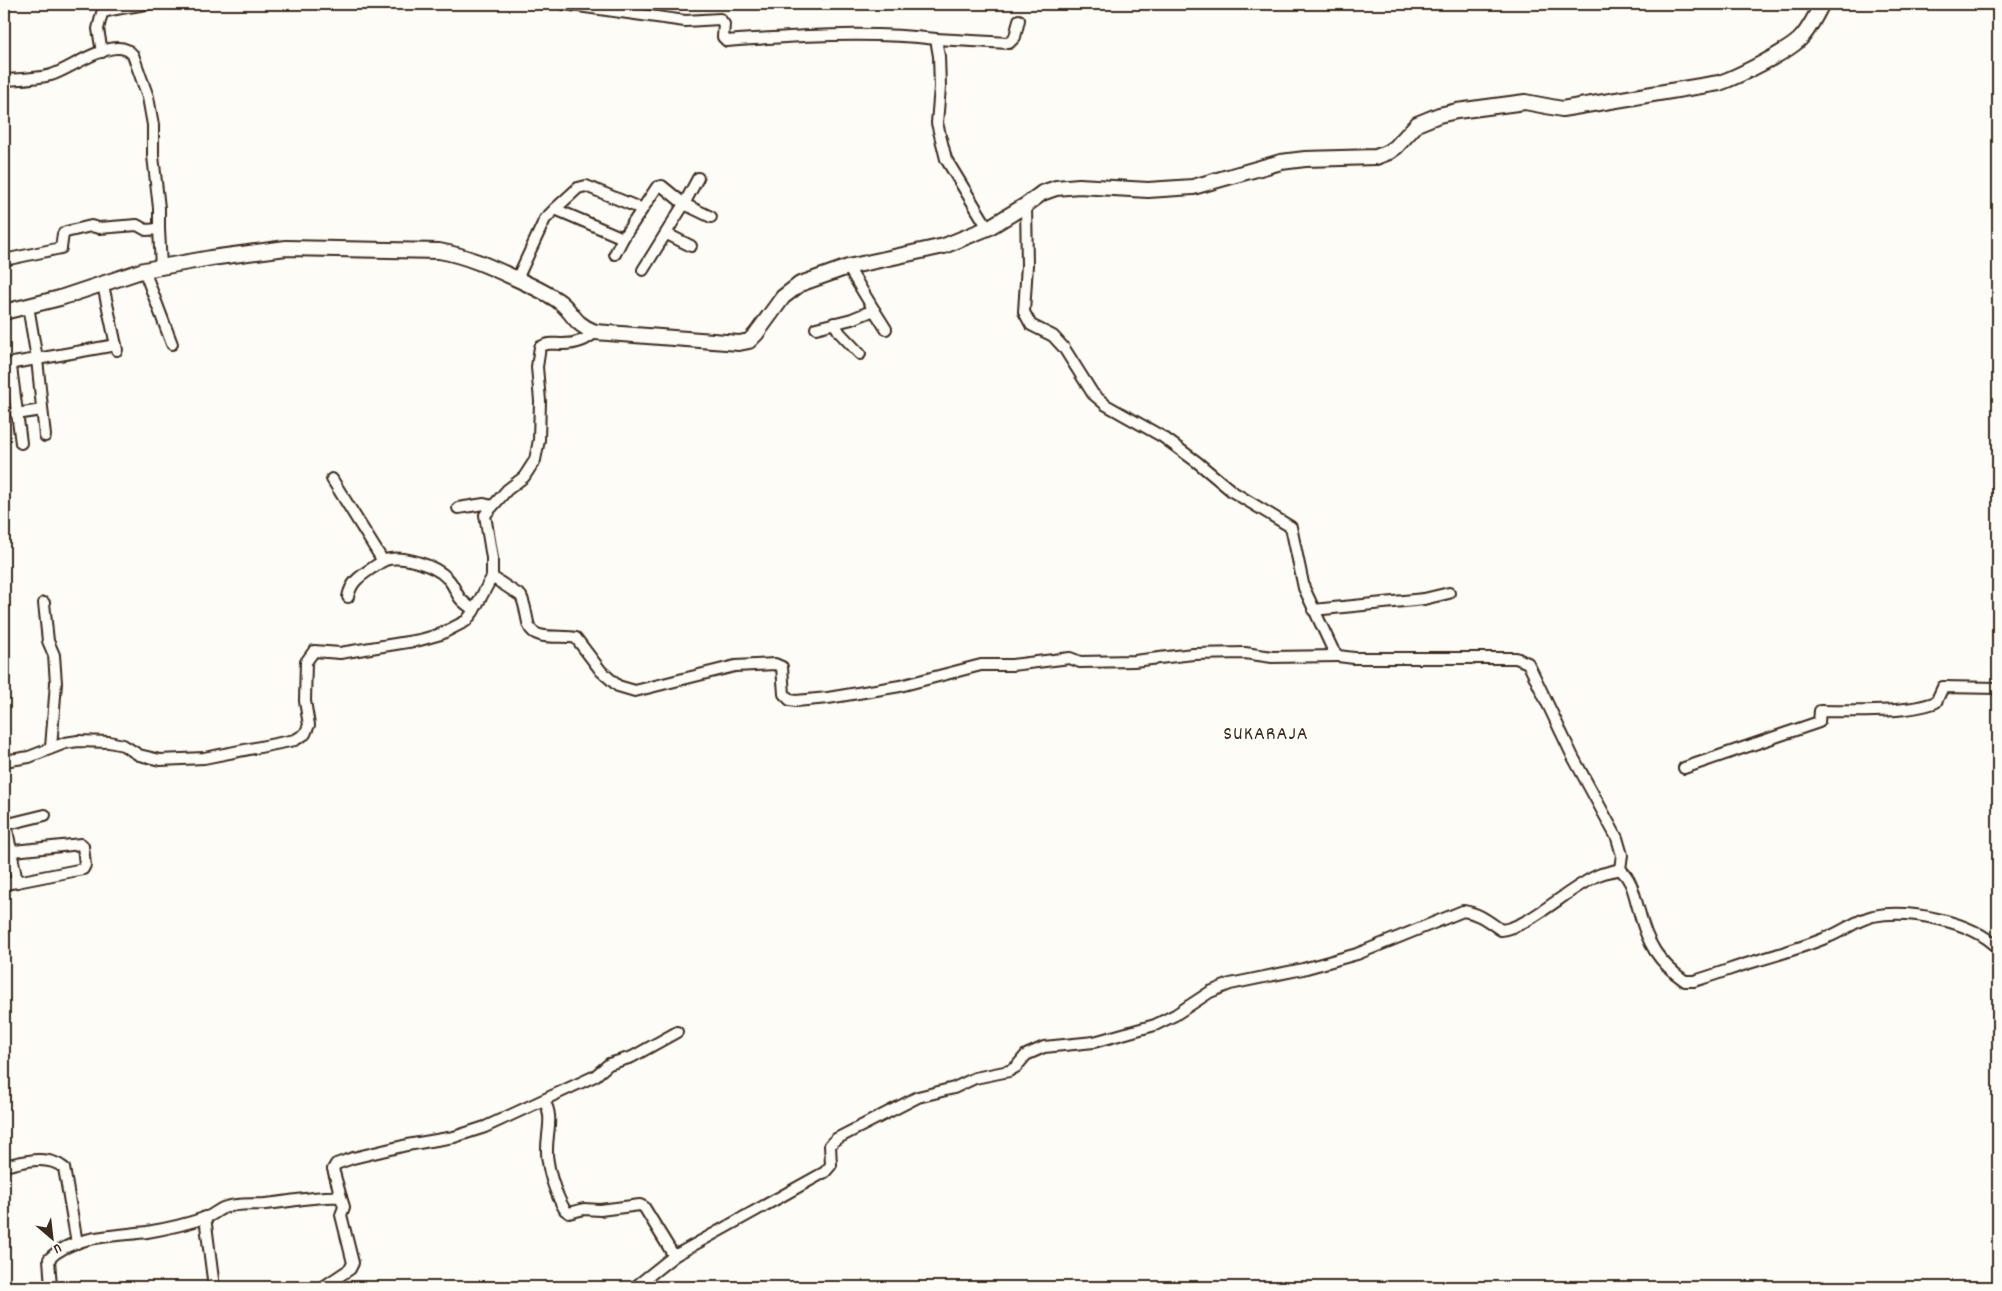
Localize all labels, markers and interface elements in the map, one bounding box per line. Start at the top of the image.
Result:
district label: SUKARAJA [1223,721,1309,749]
north arrow [28,1214,78,1264]
text: U [49,1237,65,1258]

